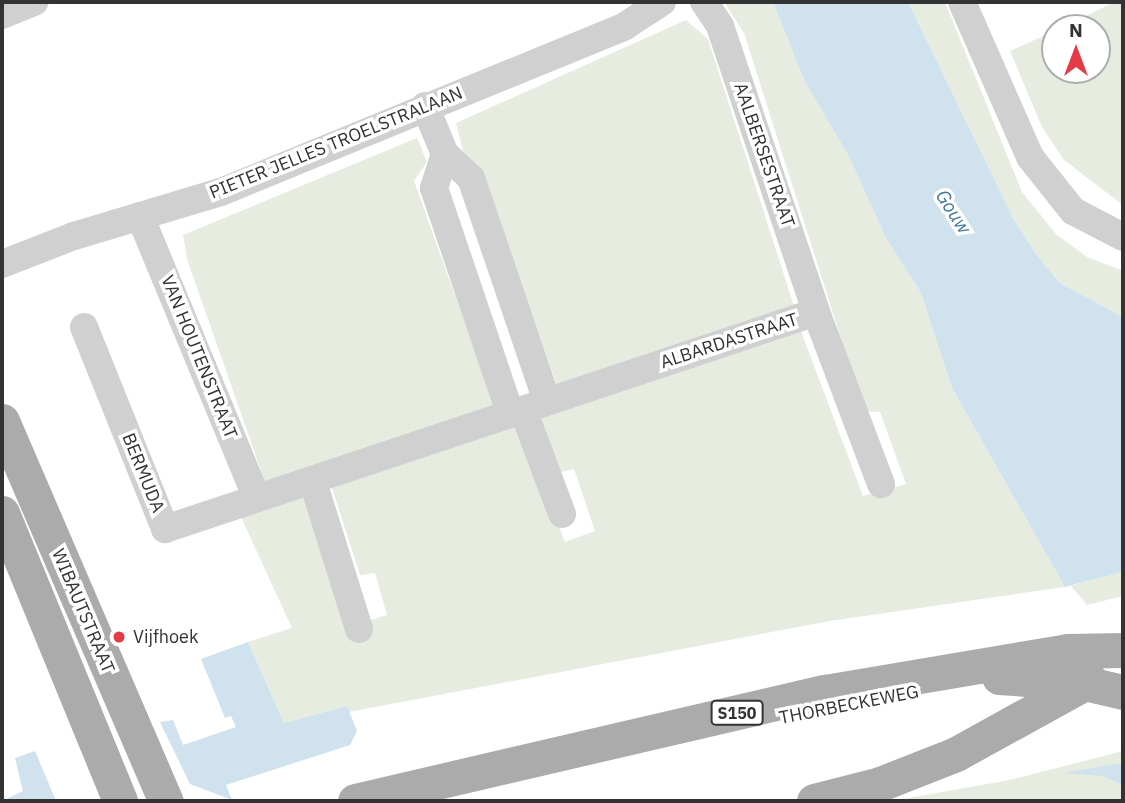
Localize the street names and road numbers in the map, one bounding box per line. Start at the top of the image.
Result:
street label: AALBERSESTRAAT [729,80,799,230]
street label: PIETER JELLES TROELSTRALAAN [206,82,466,204]
street label: VAN HOUTENSTRAAT [156,272,242,442]
street label: ALBARDASTRAAT [658,309,800,373]
street label: BERMUDA [117,430,169,516]
street label: WIBAUTSTRAAT [47,546,119,676]
street label: THORBECKEWEG [777,681,921,729]
road number: S150 [709,700,765,726]

